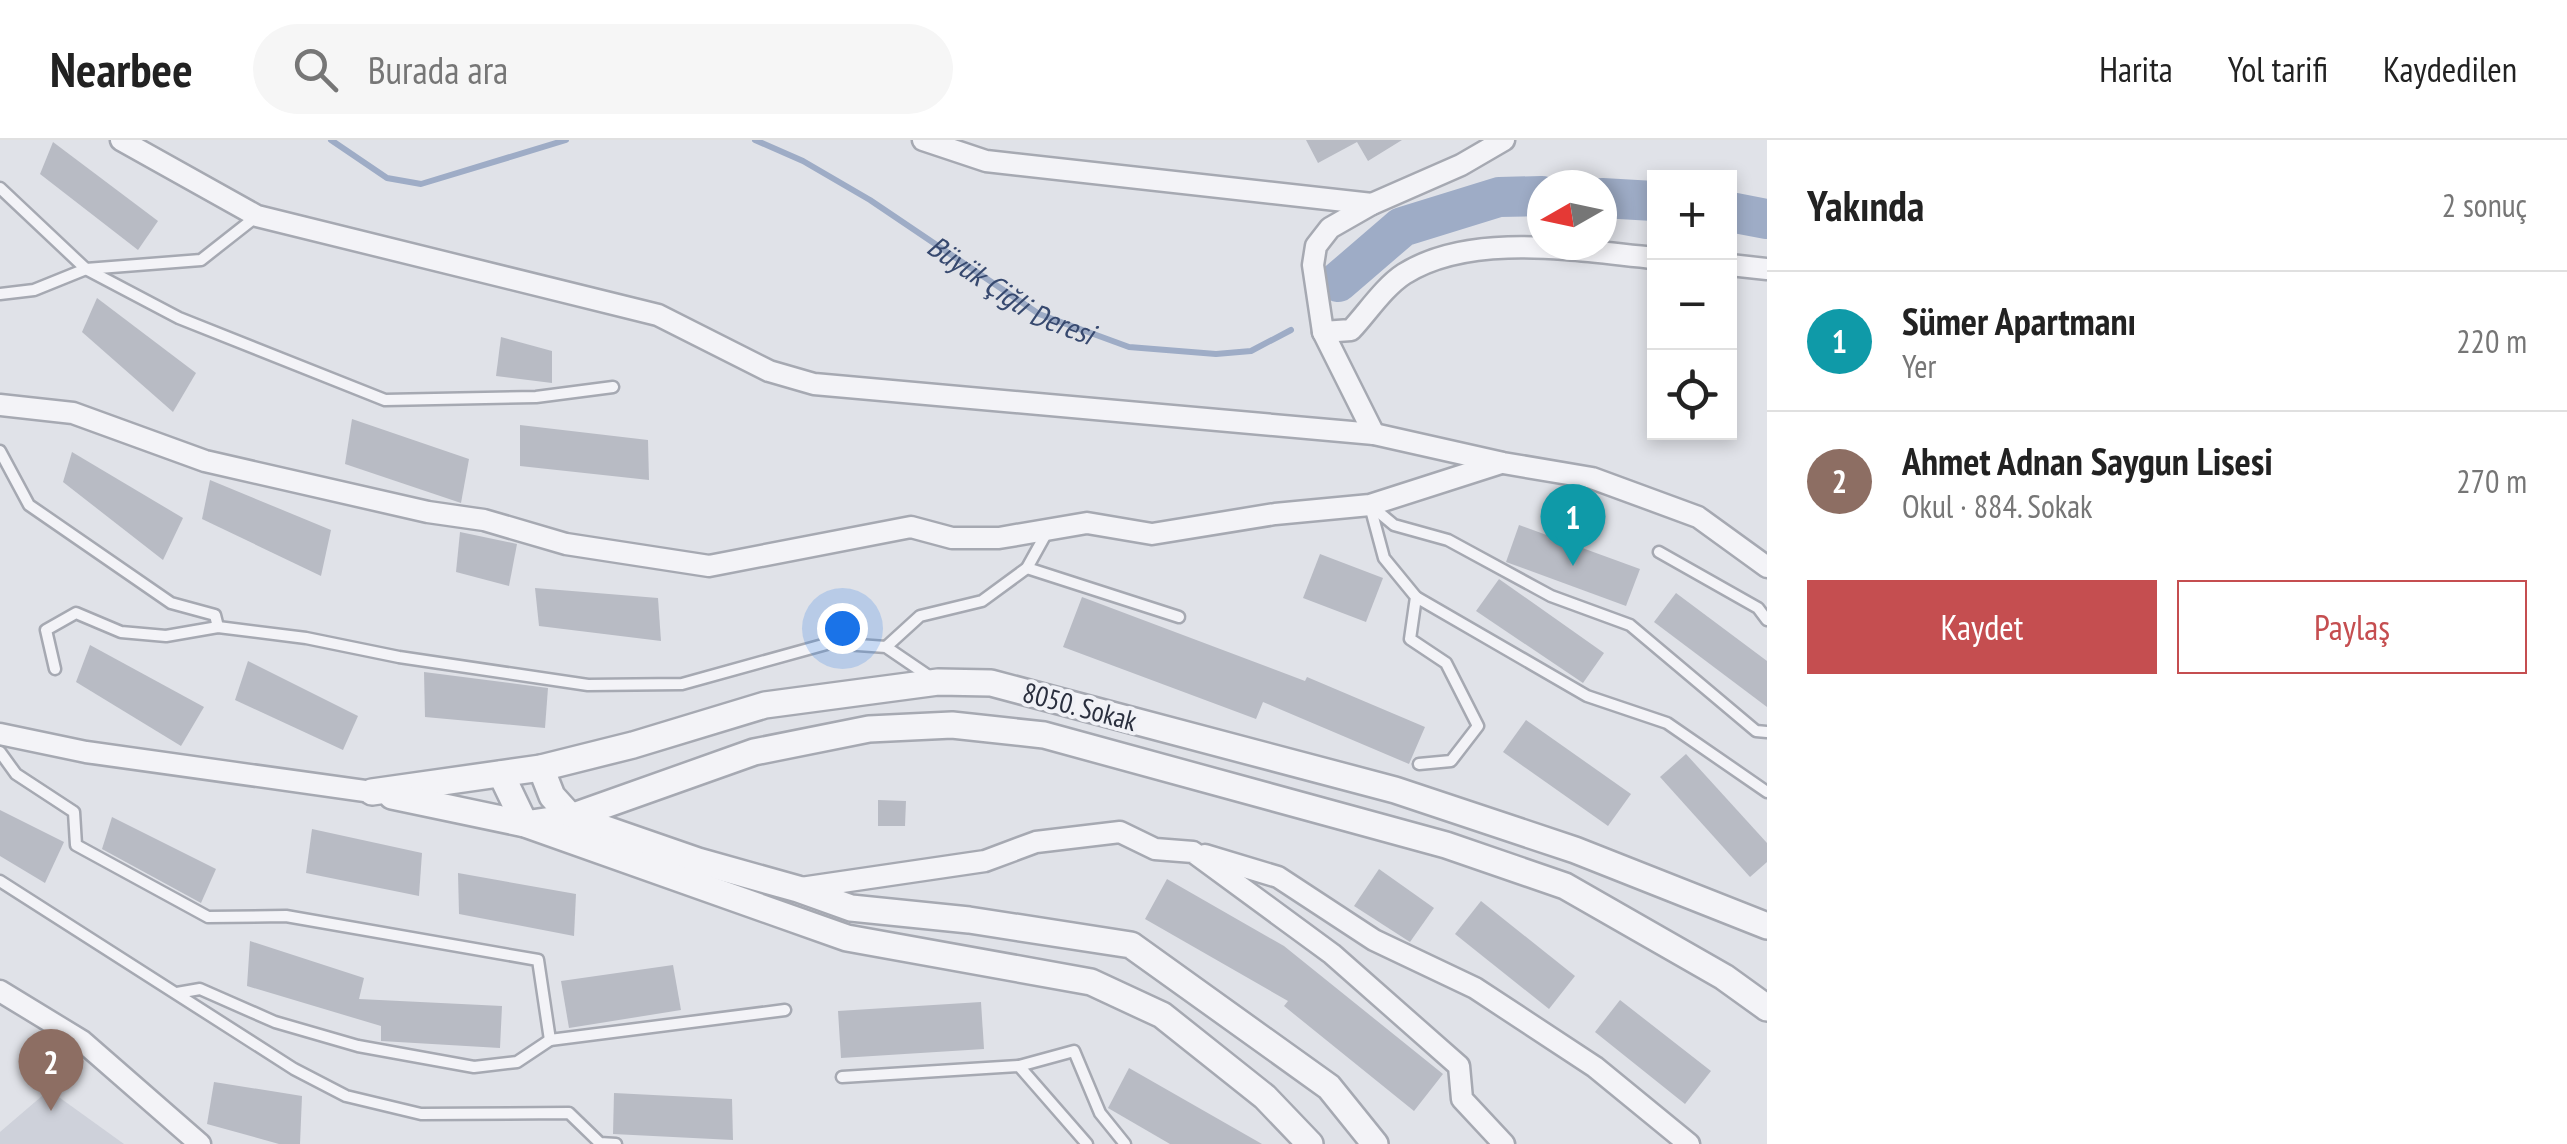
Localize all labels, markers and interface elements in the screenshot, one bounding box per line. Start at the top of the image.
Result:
search box [253,24,953,114]
text: Nearbee [50,38,193,100]
icon: search [288,42,343,97]
text: Burada ara [368,45,508,94]
text: Harita [2099,46,2173,92]
text: Yol tarifi [2228,46,2328,92]
text: Kaydedilen [2383,46,2517,92]
north arrow [1527,170,1617,260]
map controls [1647,170,1737,440]
button: + [1647,170,1737,260]
text: Yakında [1807,178,1924,233]
text: 2 sonuç [2442,184,2527,226]
water label: Büyük Çiğli Deresi [921,225,1103,353]
button: − [1647,260,1737,350]
text: Sümer Apartmanı [1902,296,2136,345]
text: 1 [1832,320,1847,362]
text: 220 m [2456,320,2527,362]
text: Yer [1902,345,1936,387]
button: locate [1647,350,1737,440]
text: Ahmet Adnan Saygun Lisesi [1902,436,2273,485]
text: 2 [1832,460,1847,502]
text: 270 m [2456,460,2527,502]
pin: 1 [1540,484,1606,566]
text: Okul · 884. Sokak [1902,485,2092,527]
button: Kaydet [1807,580,2157,674]
button: Paylaş [2177,580,2527,674]
your location [817,603,868,654]
street label: 8050. Sokak [1019,673,1141,739]
pin: 2 [18,1028,84,1111]

